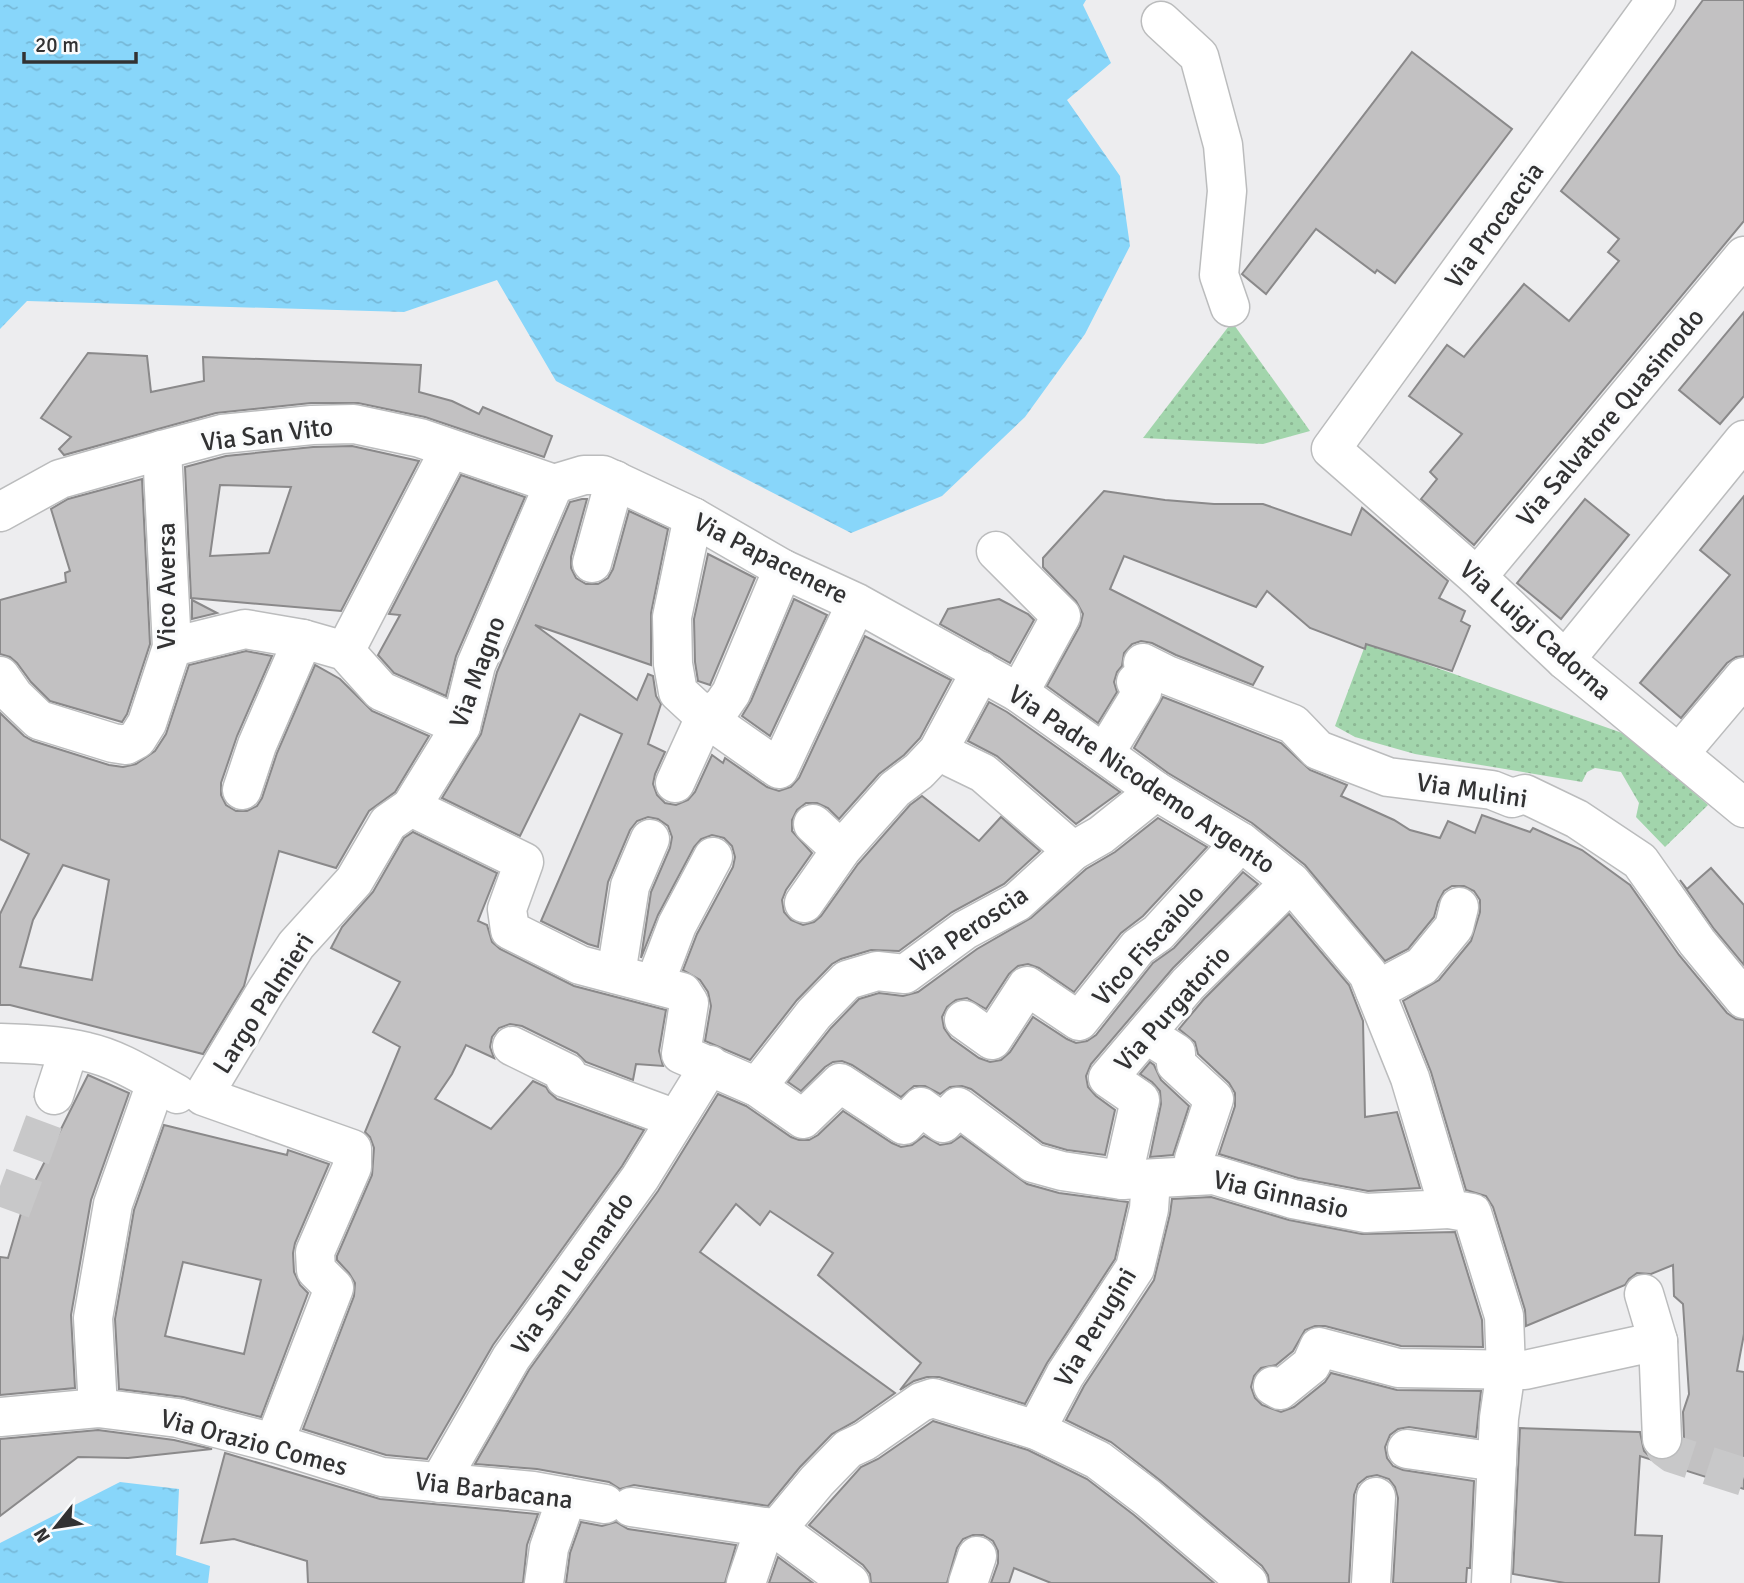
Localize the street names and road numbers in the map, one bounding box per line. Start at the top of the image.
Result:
street label: Via Procaccia [1438,156,1551,295]
street label: Via Salvatore Quasimodo [1510,302,1711,533]
street label: Via San Vito [199,411,335,459]
street label: Via Papacenere [688,506,853,612]
street label: Vico Aversa [151,522,183,650]
street label: Via Luigi Cadorna [1452,554,1618,708]
street label: Via Magno [443,612,513,733]
street label: Via Padre Nicodemo Argento [1002,678,1281,881]
street label: Via Mulini [1414,766,1530,816]
street label: Vico Fiscaiolo [1086,878,1212,1013]
street label: Via Peroscia [905,879,1034,981]
street label: Largo Palmieri [206,927,321,1080]
street label: Via Purgatorio [1108,939,1238,1078]
street label: Via Ginnasio [1210,1164,1352,1226]
street label: Via San Leonardo [505,1186,641,1361]
street label: Via Perugini [1048,1262,1144,1393]
street label: Via Orazio Comes [157,1403,351,1483]
street label: Via Barbacana [413,1465,575,1517]

